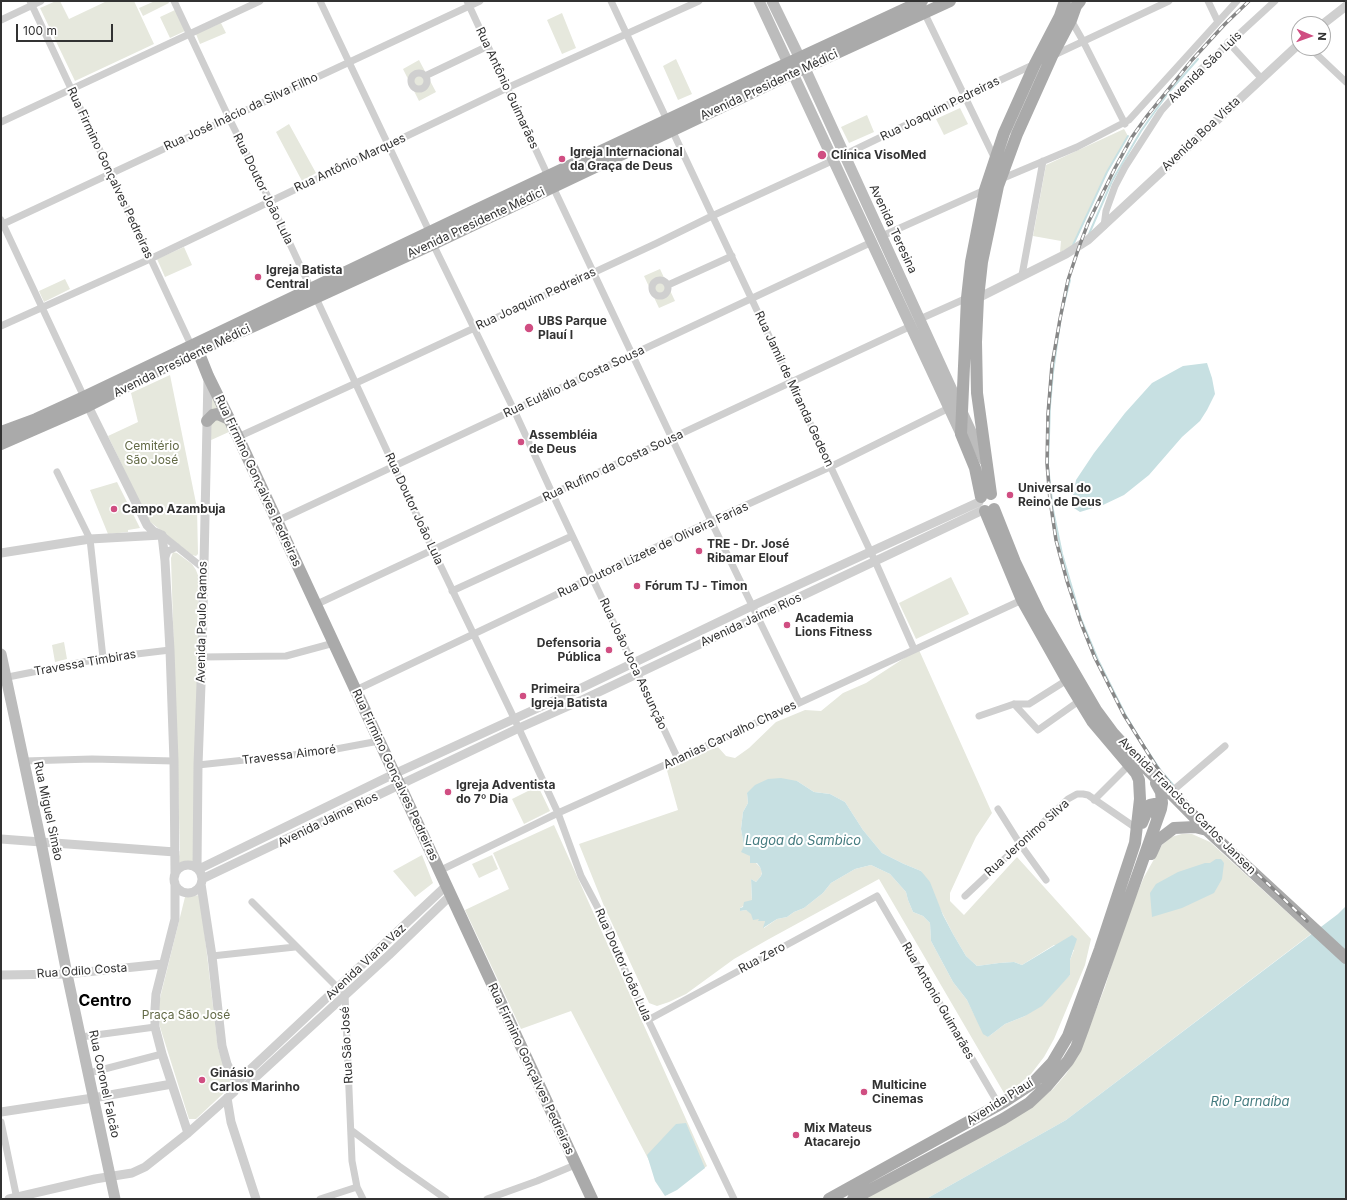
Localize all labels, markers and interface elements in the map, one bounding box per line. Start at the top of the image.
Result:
scale bar [18,16,115,42]
north arrow [1291,16,1331,56]
text: 100 m [23,23,57,38]
street label: Rua Antônio Guimarães [472,25,542,151]
street label: Avenida São Luis [1165,28,1245,106]
text: N [1315,32,1329,41]
street label: Avenida Presidente Médici [698,47,840,123]
street label: Rua José Inácio da Silva Filho [162,70,320,154]
street label: Rua Joaquim Pedreiras [878,74,1002,144]
street label: Rua Firmino Gonçalves Pedreiras [64,85,156,261]
street label: Avenida Boa Vista [1159,94,1243,174]
street label: Rua Doutor João Lula [230,131,296,247]
street label: Rua Antônio Marques [292,131,408,195]
place label: Igreja Internacional da Graça de Deus [570,145,683,173]
place label: Clínica VisoMed [831,148,926,162]
marker: Clínica VisoMed [816,149,828,161]
marker: Igreja Internacional da Graça de Deus [557,154,567,164]
street label: Avenida Teresina [866,182,920,276]
street label: Avenida Presidente Médici [405,185,547,261]
place label: Igreja Batista Central [266,263,342,291]
street label: Rua Joaquim Pedreiras [474,265,598,333]
marker: Igreja Batista Central [253,272,263,282]
street label: Rua Jamil de Miranda Gedeon [752,309,836,469]
place label: UBS Parque PIauí I [538,314,607,342]
street label: Avenida Presidente Médici [111,322,253,400]
marker: UBS Parque PIauí I [523,322,535,334]
street label: Rua Eulálio da Costa Sousa [501,343,647,421]
street label: Rua Firmino Gonçalves Pedreiras [212,393,304,569]
street label: Rua Rufino da Costa Sousa [540,427,686,505]
place label: Assembléia de Deus [529,428,598,456]
marker: Assembléia de Deus [516,437,526,447]
park label: Cemitério São José [125,439,179,467]
street label: Rua Doutor João Lula [382,451,446,567]
place label: Universal do Reino de Deus [1018,481,1101,509]
marker: Universal do Reino de Deus [1005,490,1015,500]
street label: Rua Doutora Lizete de Oliveira Farias [555,499,751,601]
place label: Campo Azambuja [122,502,226,516]
marker: Campo Azambuja [109,504,119,514]
place label: TRE - Dr. José Ribamar Elouf [707,537,789,565]
marker: TRE - Dr. José Ribamar Elouf [694,546,704,556]
street label: Avenida Paulo Ramos [194,561,210,683]
place label: Fórum TJ - Timon [645,579,747,593]
marker: Fórum TJ - Timon [632,581,642,591]
street label: Avenida Jaime Rios [698,590,804,650]
street label: Rua João Joca Assunção [596,596,670,732]
place label: Academia Lions Fitness [795,611,872,639]
marker: Academia Lions Fitness [782,620,792,630]
place label: Defensoria Pública [537,636,601,664]
marker: Defensoria Pública [604,645,614,655]
street label: Travessa Timbiras [33,647,137,679]
place label: Primeira Igreja Batista [531,682,607,710]
street label: Rua Firmino Gonçalves Pedreiras [349,687,441,863]
marker: Primeira Igreja Batista [518,691,528,701]
street label: Ananias Carvalho Chaves [661,698,799,772]
street label: Avenida Francisco Carlos Jansen [1115,734,1259,878]
street label: Travessa Aimoré [241,742,337,768]
street label: Rua Miguel Simão [30,760,66,862]
place label: Igreja Adventista do 7º Dia [456,778,556,806]
marker: Igreja Adventista do 7º Dia [443,787,453,797]
street label: Avenida Jaime Rios [275,789,381,851]
street label: Rua Jeronimo Silva [982,796,1072,880]
water label: Lagoa do Sambico [745,833,861,849]
street label: Rua Doutor João Lula [592,906,654,1024]
street label: Avenida Viana Vaz [323,921,409,1003]
street label: Rua Zero [736,940,788,976]
street label: Rua Antonio Guimarães [899,940,977,1062]
street label: Rua Odilo Costa [36,961,128,981]
street label: Rua Firmino Gonçalves Pedreiras [485,981,577,1157]
district label: Centro [78,991,132,1011]
street label: Rua São José [338,1006,356,1084]
park label: Praça São José [142,1008,230,1022]
street label: Rua Coronel Falcão [86,1029,122,1139]
place label: Ginásio Carlos Marinho [210,1066,300,1094]
marker: Ginásio Carlos Marinho [197,1075,207,1085]
street label: Avenida Piauí [964,1076,1036,1128]
place label: Multicine Cinemas [872,1078,927,1106]
marker: Multicine Cinemas [859,1087,869,1097]
water label: Rio Parnaíba [1210,1094,1290,1110]
place label: Mix Mateus Atacarejo [804,1121,872,1149]
marker: Mix Mateus Atacarejo [791,1130,801,1140]

